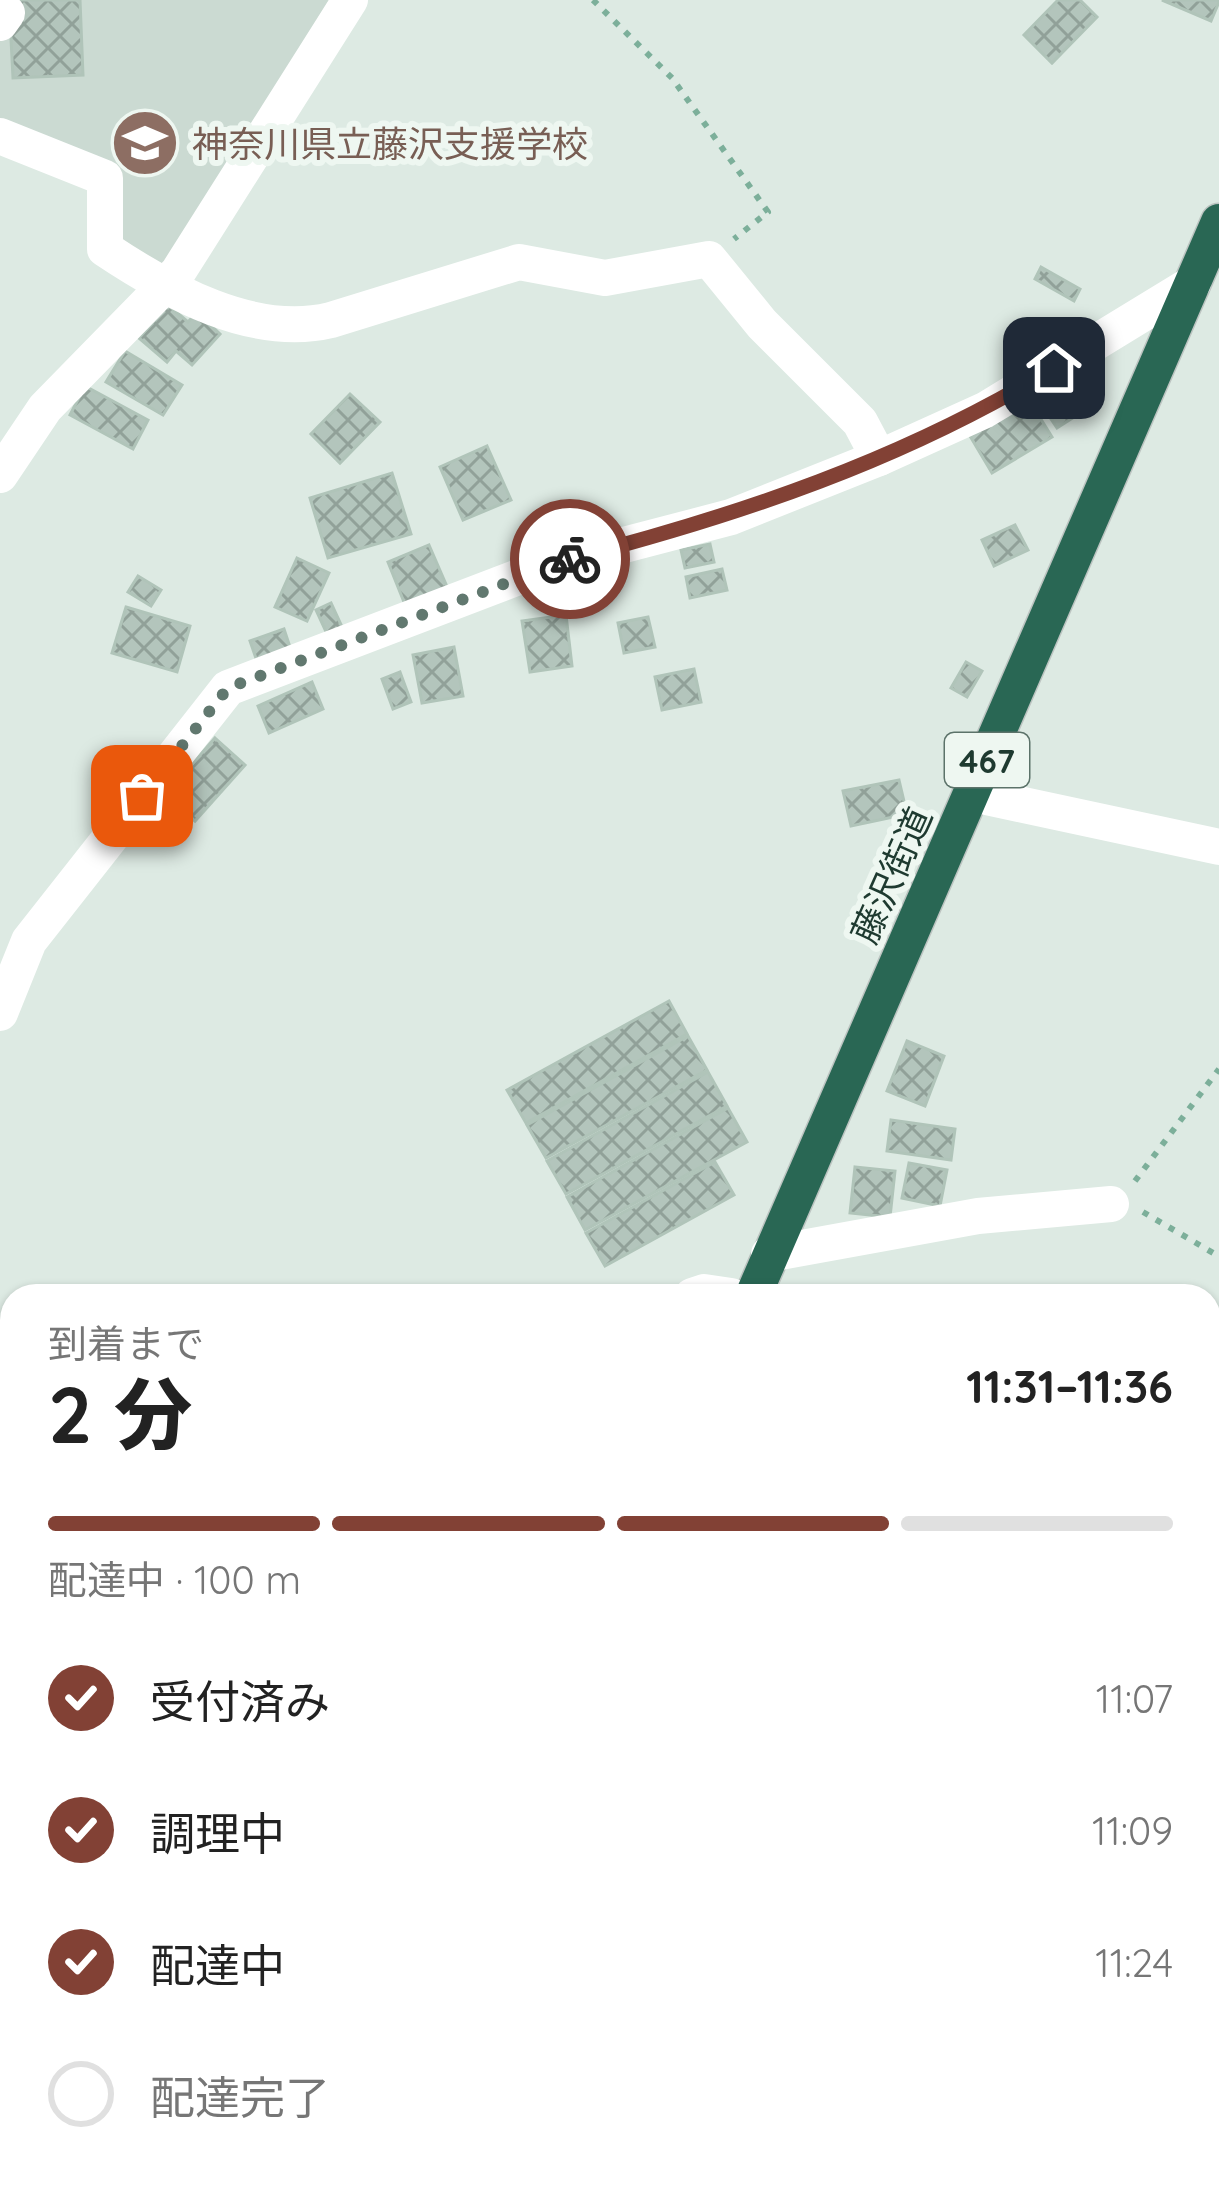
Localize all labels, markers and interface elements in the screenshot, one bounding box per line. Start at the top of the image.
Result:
school or university icon: 神奈川県立藤沢支援学校 [110,108,180,178]
place label: 神奈川県立藤沢支援学校 [192,121,588,166]
pin [1003,317,1105,419]
icon: home [1021,335,1087,401]
courier [510,499,630,619]
icon: bike [537,526,603,592]
road number: 467 [945,733,1029,787]
pin [91,745,193,847]
icon: bag [109,763,175,829]
street label: 藤沢街道 [841,800,941,950]
text: 到着まで [48,1319,204,1368]
text: 11:31–11:36 [966,1358,1173,1414]
text: 2 分 [48,1365,192,1463]
text: 配達中 · 100 m [48,1555,301,1604]
icon: check [48,1665,114,1731]
text: 受付済み [150,1673,330,1729]
text: 11:07 [1096,1674,1173,1723]
icon: check [48,1797,114,1863]
text: 調理中 [150,1805,285,1861]
text: 11:09 [1092,1806,1173,1855]
icon: check [48,1929,114,1995]
text: 配達中 [150,1937,285,1993]
text: 11:24 [1095,1938,1173,1987]
text: 配達完了 [150,2069,330,2125]

